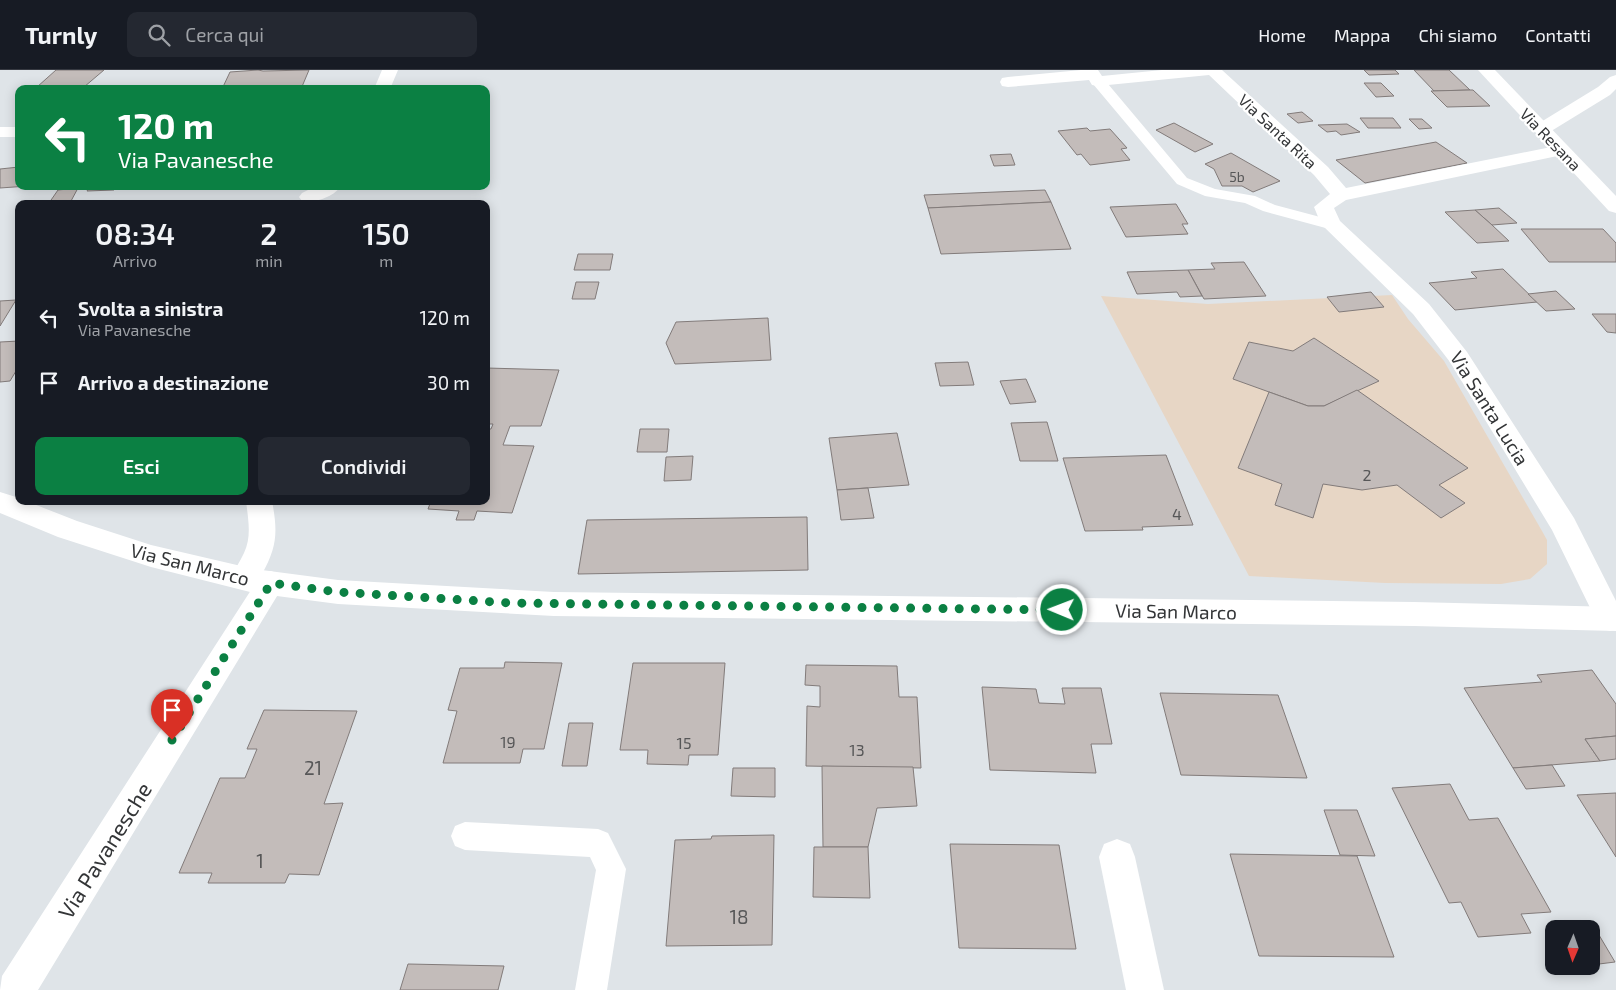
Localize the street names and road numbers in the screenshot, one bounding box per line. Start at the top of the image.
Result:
street label: Via Santa Rita [1235,90,1321,172]
street label: Via Resana [1517,104,1585,174]
street label: Via Santa Lucia [1446,347,1534,469]
street label: Via San Marco [128,538,252,590]
street label: Via San Marco [1115,598,1237,624]
street label: Via Pavanesche [52,777,156,923]

